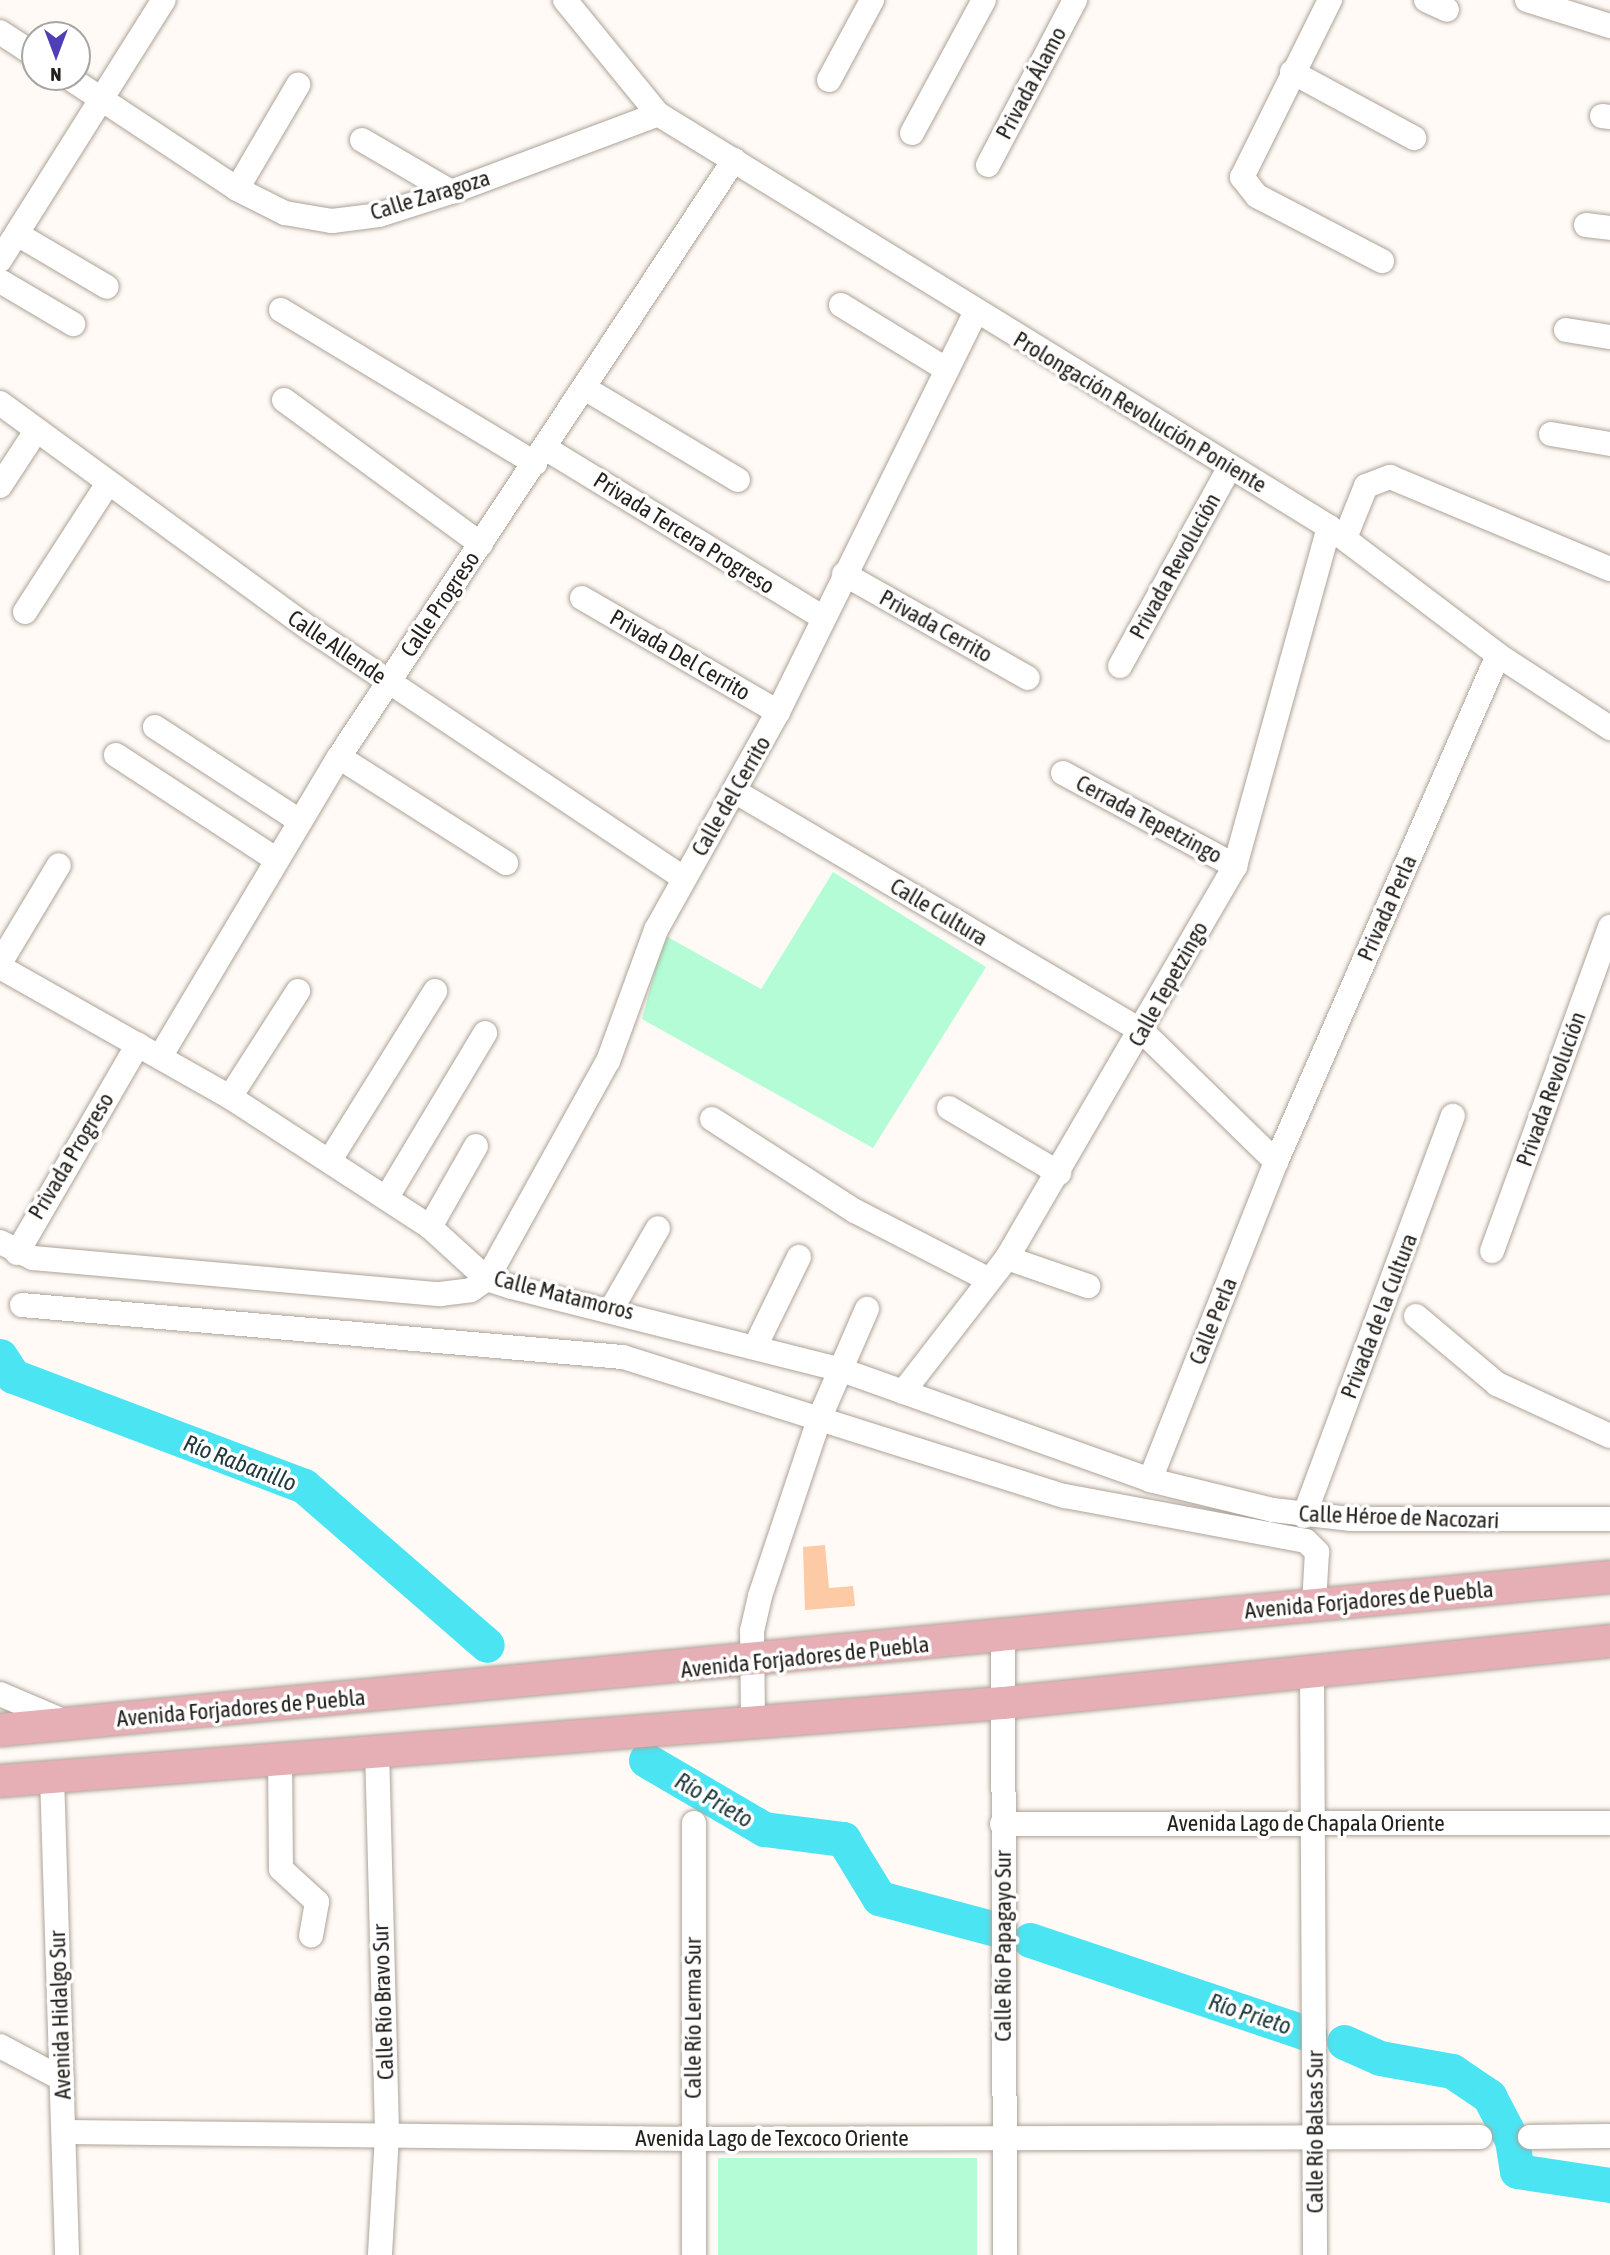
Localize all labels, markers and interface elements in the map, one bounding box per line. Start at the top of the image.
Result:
north arrow [21,21,91,91]
street label: Privada Álamo [990,22,1072,144]
text: N [50,64,62,86]
street label: Calle Zaragoza [367,164,493,226]
street label: Prolongación Revolución Poniente [1008,325,1272,499]
street label: Privada Tercera Progreso [588,466,780,600]
street label: Privada Revolución [1123,488,1227,644]
street label: Calle Progreso [395,546,485,662]
street label: Privada Cerrito [875,584,997,668]
street label: Calle Allende [283,604,391,690]
street label: Privada Del Cerrito [605,604,755,706]
street label: Calle del Cerrito [686,731,776,861]
street label: Cerrada Tepetzingo [1071,769,1227,869]
street label: Privada Perla [1351,851,1423,965]
street label: Calle Cultura [885,872,993,952]
street label: Calle Tepetzingo [1122,917,1214,1051]
street label: Privada Revolución [1510,1008,1592,1170]
street label: Privada Progreso [22,1088,120,1224]
street label: Privada de la Cultura [1335,1229,1423,1403]
street label: Calle Matamoros [491,1264,637,1326]
street label: Calle Perla [1183,1273,1243,1369]
water label: Río Rabanillo [179,1428,301,1498]
street label: Calle Héroe de Nacozari [1298,1500,1500,1534]
street label: Avenida Forjadores de Puebla [1243,1575,1495,1625]
street label: Avenida Forjadores de Puebla [679,1630,931,1684]
street label: Avenida Forjadores de Puebla [115,1683,367,1733]
water label: Río Prieto [670,1766,758,1834]
street label: Avenida Lago de Chapala Oriente [1167,1809,1445,1837]
street label: Calle Río Papagayo Sur [989,1850,1017,2042]
street label: Calle Río Bravo Sur [366,1924,400,2080]
street label: Avenida Hidalgo Sur [43,1930,77,2100]
street label: Calle Río Lerma Sur [679,1937,707,2099]
water label: Río Prieto [1205,1987,1295,2041]
street label: Calle Río Balsas Sur [1301,2051,1329,2213]
street label: Avenida Lago de Texcoco Oriente [635,2124,909,2152]

